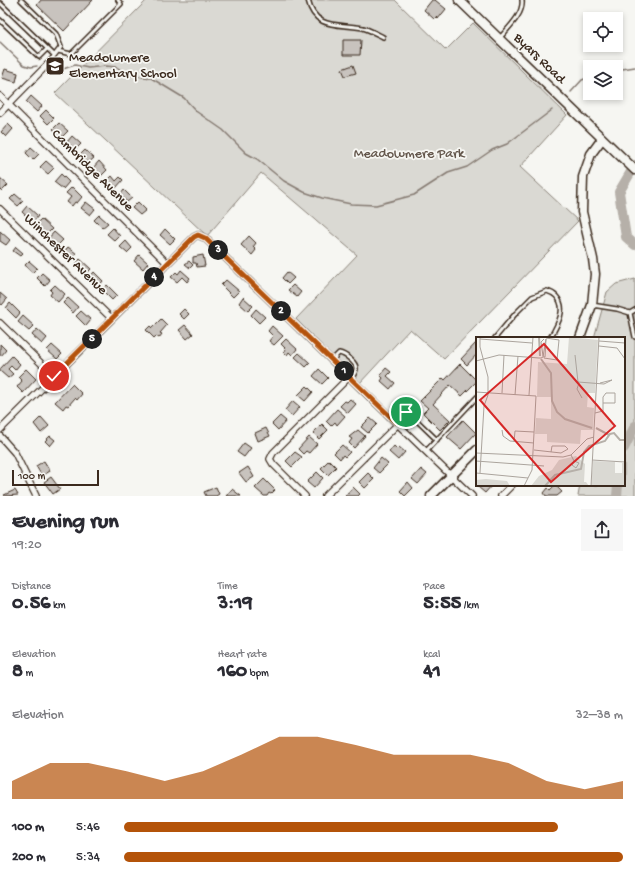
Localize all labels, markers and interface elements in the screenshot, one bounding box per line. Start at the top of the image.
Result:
map controls [583,12,623,100]
button: locate [583,12,623,52]
street label: Byars Road [509,29,570,89]
place label: Meadowmere Elementary School [69,50,177,83]
school or university icon: Meadowmere Elementary School [44,55,66,77]
button: layers [583,60,623,100]
street label: Cambridge Avenue [47,126,137,216]
park label: Meadowmere Park [354,146,466,163]
street label: Winchester Avenue [20,211,111,300]
pin: 3 [208,240,228,260]
text: 3 [215,244,221,256]
pin: 4 [144,267,164,287]
text: 4 [151,271,157,283]
pin: 2 [271,301,291,321]
text: 2 [278,305,284,317]
pin: 5 [82,329,102,349]
text: 5 [89,333,95,345]
inset map [476,337,625,486]
pin [37,359,71,393]
pin: 1 [334,361,354,381]
icon: check [43,365,65,387]
text: 1 [342,365,346,377]
pin [389,395,423,429]
icon: arrive [395,401,417,423]
scale bar [12,468,99,487]
text: 100 m [18,471,45,483]
button: share [581,509,623,551]
text: Evening run [12,510,119,536]
text: 19:20 [12,538,42,553]
text: Distance [12,581,51,593]
text: Time [218,581,238,593]
text: Pace [423,581,445,593]
text: 0.56 [12,593,50,616]
text: 3:19 [218,593,252,616]
text: 5:55 [423,593,461,616]
text: km [50,600,66,612]
text: /km [461,600,479,612]
text: Elevation [12,649,56,661]
text: Heart rate [218,649,267,661]
text: kcal [423,649,441,661]
text: 8 [12,661,23,684]
text: 160 [218,661,247,684]
text: 41 [423,661,441,684]
text: m [23,668,33,680]
text: bpm [247,668,269,680]
text: Elevation [12,708,64,723]
text: 32–38 m [576,708,623,723]
text: 100 m [12,820,44,835]
text: 5:46 [76,820,100,835]
text: 200 m [12,850,45,865]
text: 5:34 [76,850,100,865]

